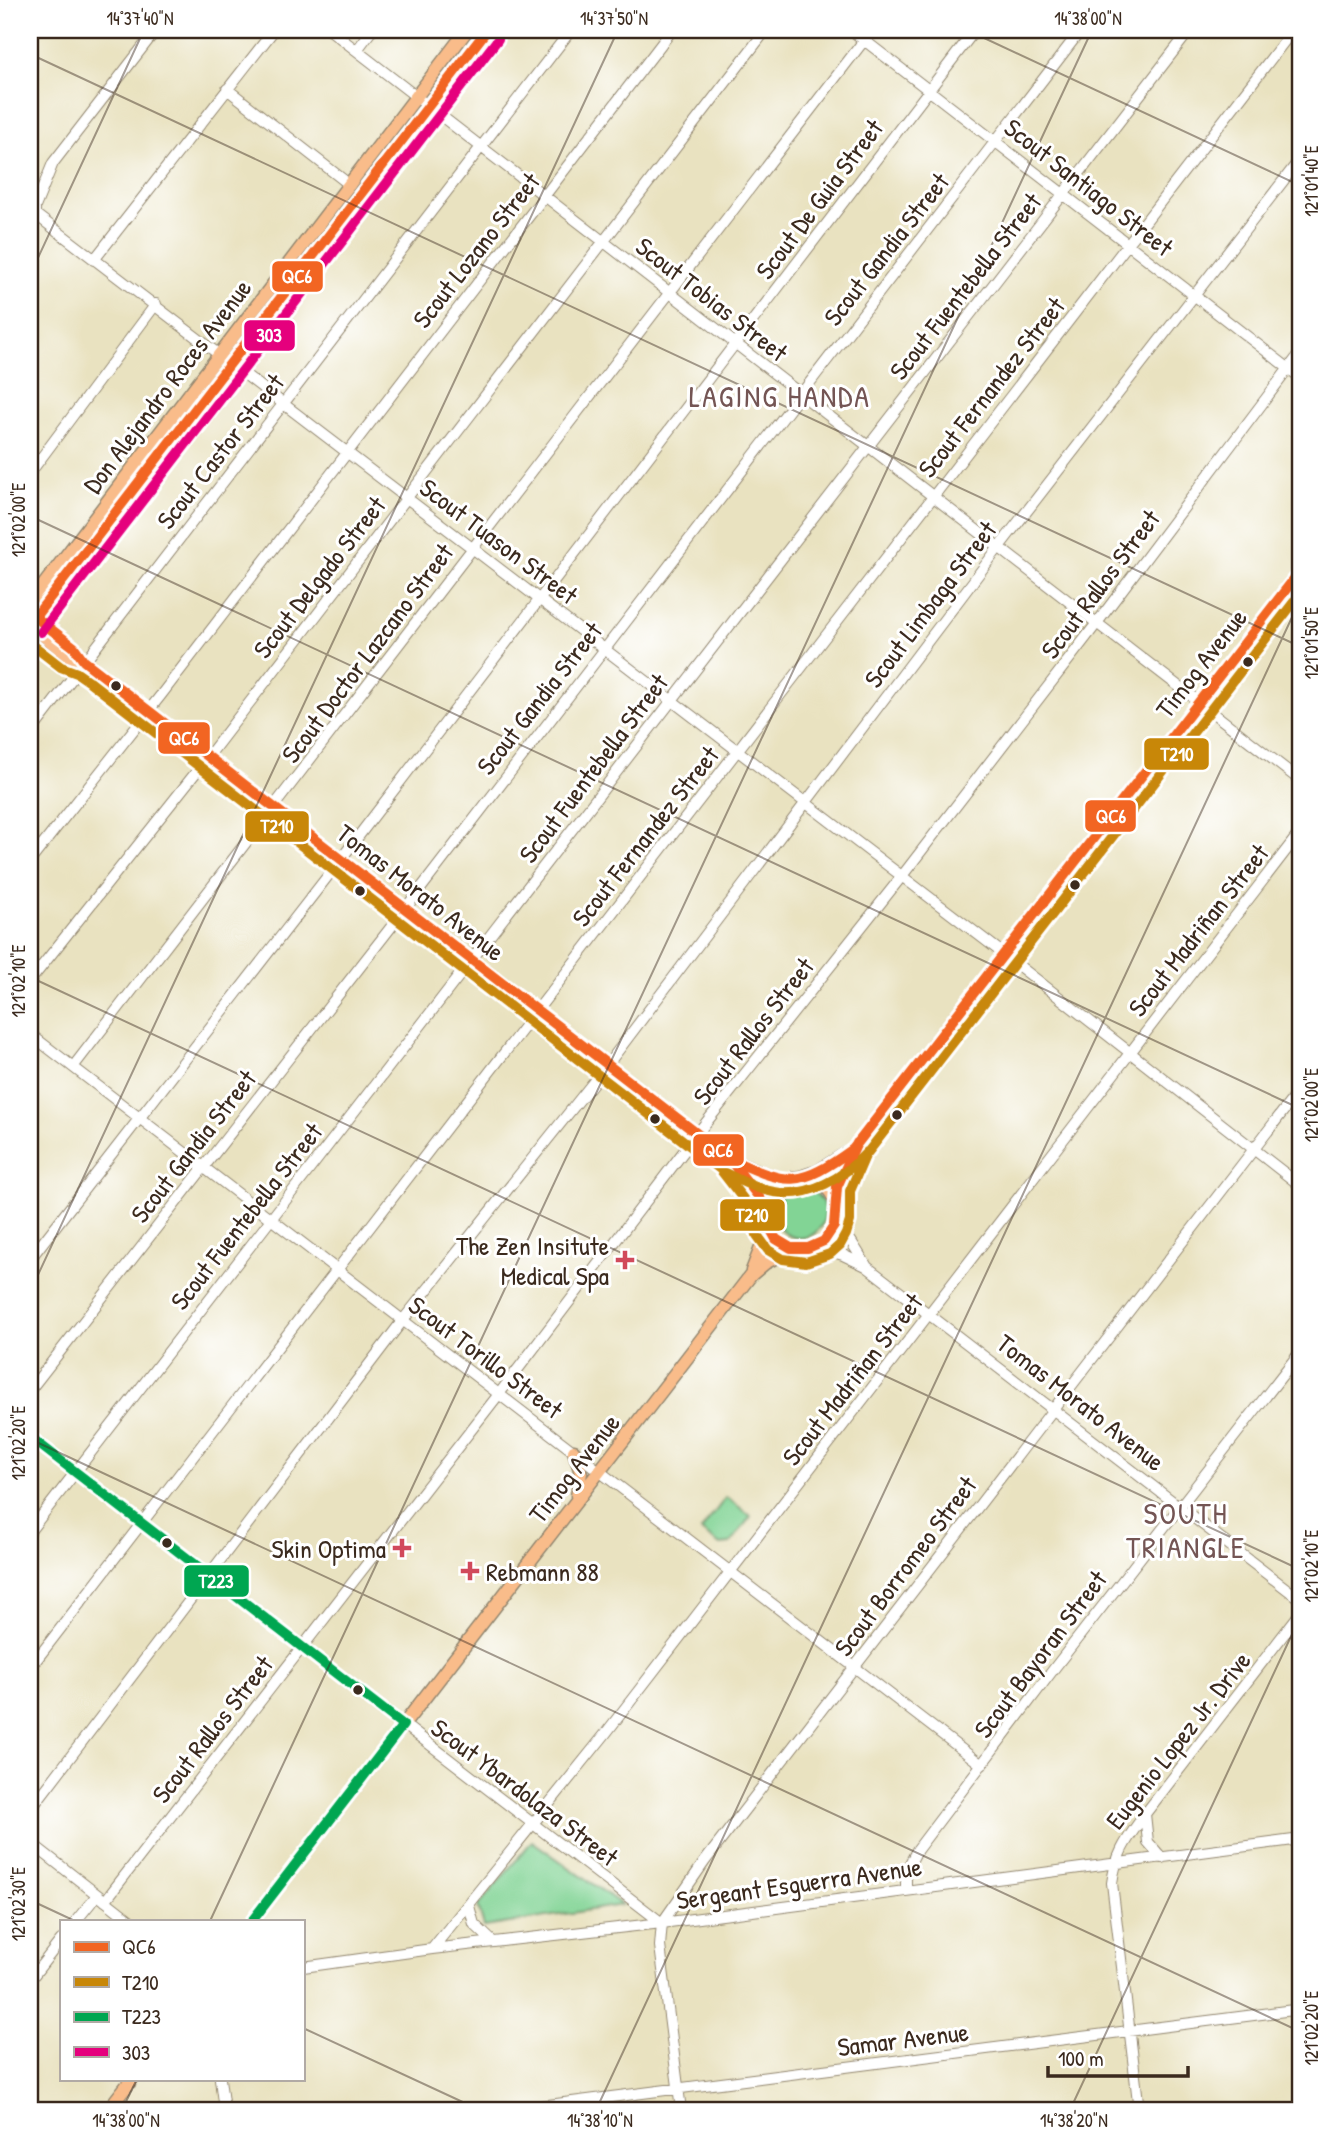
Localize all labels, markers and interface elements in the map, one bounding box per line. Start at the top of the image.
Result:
text: 14°37'40"N [106,6,174,31]
text: 14°37'50"N [580,6,648,31]
text: 14°38'00"N [1054,6,1122,31]
street label: Scout Santiago Street [997,110,1181,265]
street label: Scout De Guia Street [747,111,891,286]
text: 121°01'40"E [1299,145,1324,217]
street label: Scout Lozano Street [404,164,548,335]
street label: Scout Gandia Street [815,165,957,333]
street label: Scout Fuentebella Street [881,184,1050,387]
street label: Scout Tobias Street [629,229,796,370]
line badge: QC6 [271,260,324,293]
text: QC6 [282,263,313,289]
street label: Don Alejandro Roces Avenue [75,272,259,500]
street label: Scout Fernandez Street [910,289,1073,484]
line badge: 303 [243,319,296,352]
text: 303 [256,322,282,348]
street label: Scout Castor Street [148,365,292,536]
district label: LAGING HANDA [689,376,871,416]
street label: Scout Tuason Street [413,470,586,613]
text: 121°02'00"E [6,483,31,557]
street label: Scout Delgado Street [245,488,394,665]
street label: Scout Rallos Street [1032,502,1168,666]
street label: Scout Limbaga Street [856,513,1005,694]
street label: Scout Doctor Lazcano Street [273,535,462,770]
street label: Timog Avenue [1147,601,1255,725]
text: 121°01'50"E [1299,607,1324,679]
street label: Scout Gandia Street [468,614,610,782]
unlabelled marker [1241,655,1255,669]
street label: Scout Fuentebella Street [510,665,676,870]
unlabelled marker [109,679,123,693]
line badge: QC6 [157,721,211,755]
text: QC6 [169,725,200,751]
line badge: T210 [1143,737,1210,771]
street label: Scout Fernandez Street [564,738,727,933]
text: T210 [1159,741,1194,767]
line badge: QC6 [1084,799,1137,833]
text: QC6 [1096,803,1127,829]
line badge: T210 [244,810,310,843]
text: T210 [259,813,294,839]
street label: Tomas Morato Avenue [330,815,512,969]
street label: Scout Madriñan Street [1120,836,1277,1023]
unlabelled marker [1068,878,1082,892]
unlabelled marker [353,884,367,898]
text: 121°02'10"E [6,944,31,1018]
street label: Scout Rallos Street [684,949,822,1112]
street label: Scout Gandia Street [122,1062,264,1230]
text: 121°02'00"E [1299,1068,1324,1142]
unlabelled marker [890,1108,904,1122]
unlabelled marker [648,1112,662,1126]
street label: Scout Fuentebella Street [162,1114,331,1317]
line badge: QC6 [692,1133,745,1167]
text: QC6 [703,1137,734,1163]
line badge: T210 [719,1198,786,1232]
text: T210 [734,1202,769,1228]
place label: The Zen Insitute Medical Spa [456,1228,609,1293]
marker: The Zen Insitute Medical Spa [615,1250,635,1270]
street label: Scout Madriñan Street [774,1285,931,1472]
street label: Scout Torillo Street [402,1288,571,1427]
street label: Tomas Morato Avenue [990,1325,1172,1479]
text: 121°02'20"E [6,1405,31,1481]
street label: Timog Avenue [520,1406,628,1530]
street label: Scout Borromeo Street [826,1468,985,1663]
district label: SOUTH TRIANGLE [1126,1493,1246,1567]
text: 121°02'10"E [1299,1529,1324,1603]
place label: Skin Optima [271,1531,386,1566]
unlabelled marker [160,1536,174,1550]
marker: Skin Optima [392,1538,412,1558]
place label: Rebmann 88 [486,1554,599,1589]
marker: Rebmann 88 [460,1561,480,1581]
street label: Scout Bayoran Street [965,1562,1115,1745]
line badge: T223 [183,1564,250,1598]
text: T223 [197,1568,234,1594]
street label: Eugenio Lopez Jr. Drive [1098,1644,1258,1836]
street label: Scout Rallos Street [143,1647,281,1810]
unlabelled marker [351,1683,365,1697]
street label: Scout Ybardolaza Street [424,1710,627,1875]
street label: Sergeant Esguerra Avenue [674,1848,924,1918]
text: 121°02'30"E [6,1867,31,1941]
legend [60,1920,304,2080]
text: QC6 [122,1932,156,1961]
text: T210 [122,1968,159,1997]
text: 121°02'20"E [1299,1990,1324,2066]
text: T223 [122,2002,161,2031]
street label: Samar Avenue [835,2014,971,2064]
scale bar [1048,2035,1188,2079]
text: 303 [122,2038,150,2067]
text: 100 m [1058,2044,1104,2073]
text: 14°38'00"N [92,2108,160,2133]
text: 14°38'10"N [567,2108,633,2133]
text: 14°38'20"N [1040,2108,1108,2133]

